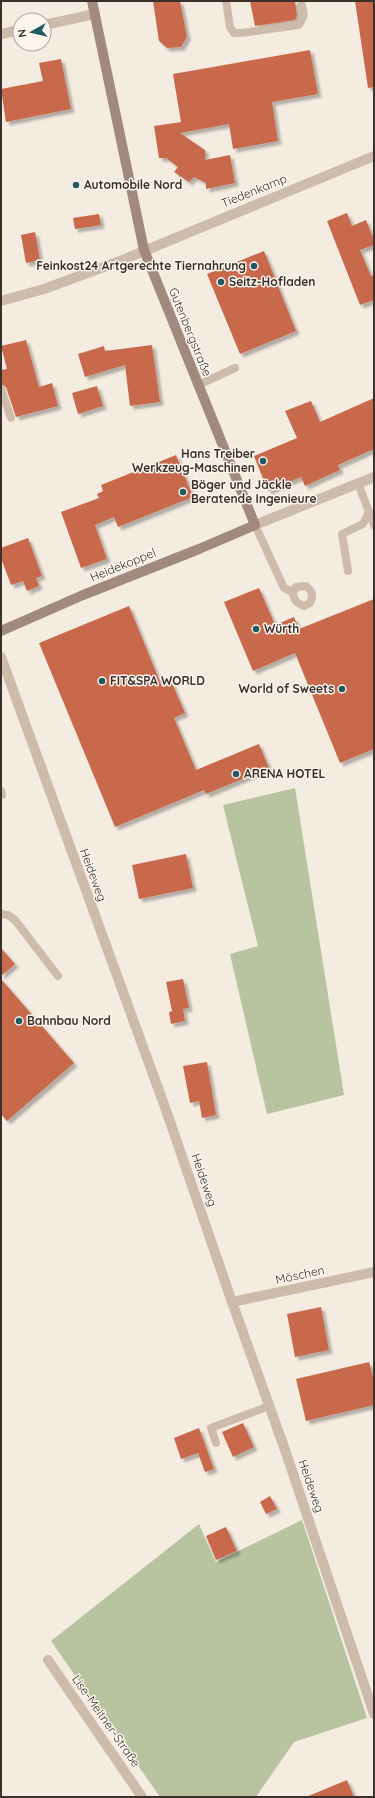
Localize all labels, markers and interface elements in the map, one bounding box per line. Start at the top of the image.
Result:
north arrow [12,12,52,52]
text: N [15,28,30,38]
street label: Tiedenkamp [219,171,289,210]
place label: Automobile Nord [84,177,182,192]
marker: Automobile Nord [71,180,81,190]
place label: Feinkost24 Artgerechte Tiernahrung [36,258,246,273]
marker: Feinkost24 Artgerechte Tiernahrung [249,261,259,271]
place label: Seitz-Hofladen [229,274,315,289]
marker: Seitz-Hofladen [216,277,226,287]
street label: Gutenbergstraße [166,285,215,379]
place label: Hans Treiber Werkzeug-Maschinen [132,446,255,475]
marker: Hans Treiber Werkzeug-Maschinen [258,456,268,466]
place label: Böger und Jäckle Beratende Ingenieure [191,477,317,506]
marker: Böger und Jäckle Beratende Ingenieure [178,487,188,497]
street label: Heidekoppel [88,545,158,585]
place label: Würth [264,621,299,636]
marker: Würth [251,624,261,634]
place label: FIT&SPA WORLD [110,673,205,688]
marker: FIT&SPA WORLD [97,676,107,686]
place label: World of Sweets [239,681,334,696]
marker: World of Sweets [337,684,347,694]
place label: ARENA HOTEL [244,766,325,781]
marker: ARENA HOTEL [231,769,241,779]
street label: Heideweg [77,846,110,903]
place label: Bahnbau Nord [27,1013,111,1028]
marker: Bahnbau Nord [14,1016,24,1026]
street label: Heideweg [188,1151,221,1208]
street label: Möschen [274,1262,326,1287]
street label: Heideweg [295,1457,328,1514]
street label: Lise-Meitner-Straße [69,1672,144,1770]

